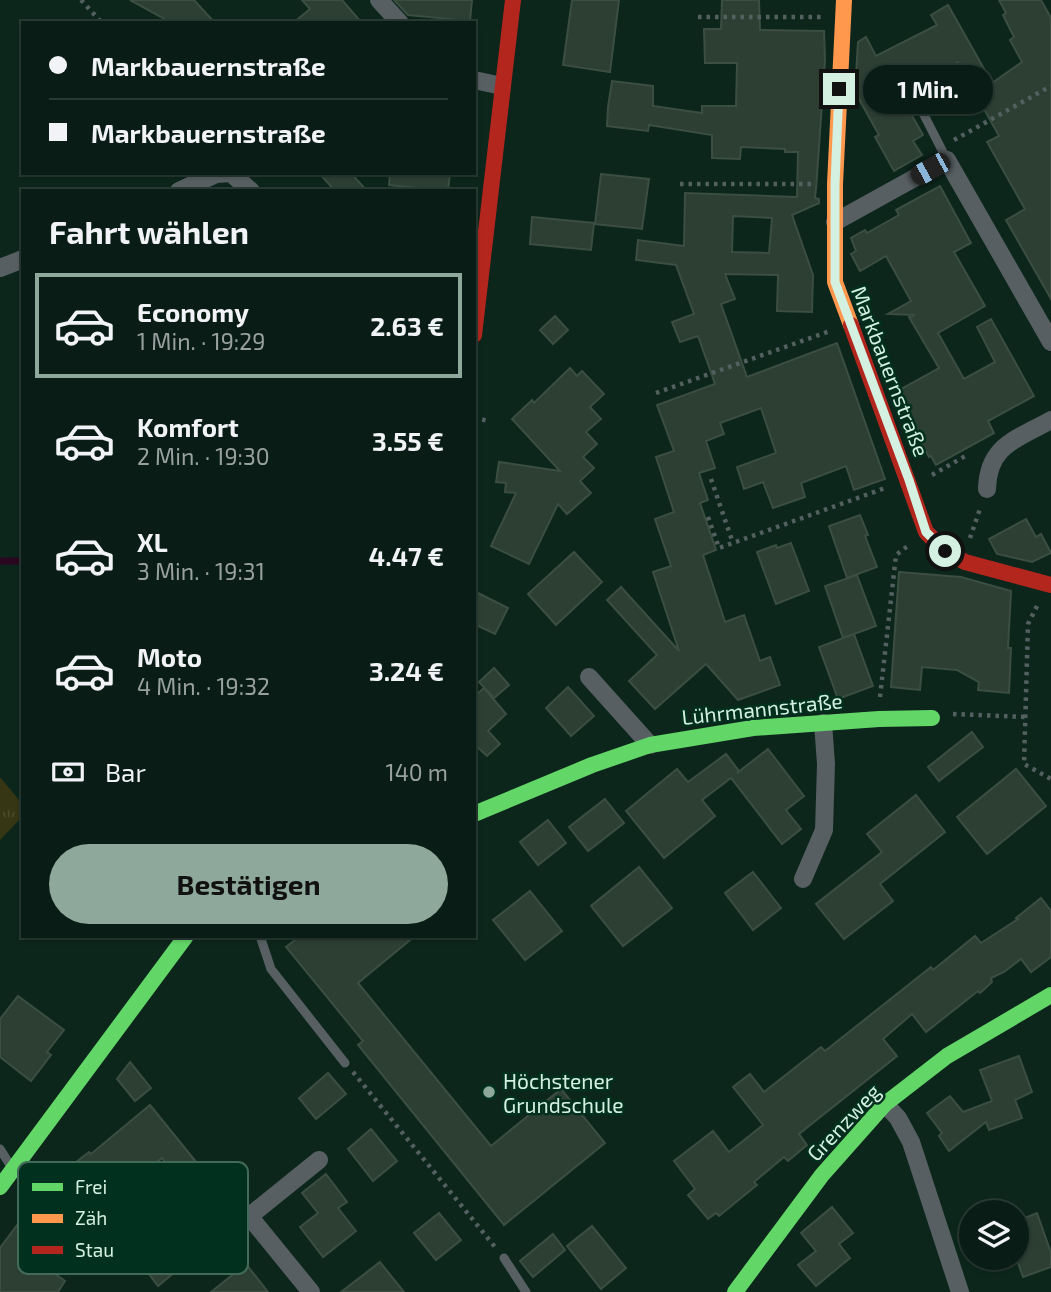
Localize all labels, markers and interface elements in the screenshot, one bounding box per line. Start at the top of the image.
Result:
text: Markbauernstraße [91,50,326,81]
callout: 1 Min. [864,64,993,114]
route end [823,73,855,105]
text: 1 Min. [897,75,959,103]
text: Markbauernstraße [91,117,326,148]
car [907,150,954,188]
text: Fahrt wählen [49,212,249,250]
street label: Markbauernstraße [847,282,935,460]
icon: car [53,294,116,357]
text: Economy [137,296,249,327]
text: 2.63 € [370,310,444,341]
text: 1 Min. · 19:29 [137,327,265,355]
icon: car [53,409,116,472]
text: Komfort [137,411,239,442]
text: 3.55 € [372,425,444,456]
text: 2 Min. · 19:30 [137,442,270,470]
icon: car [53,524,116,587]
text: XL [137,526,168,557]
route start [929,535,961,567]
text: 4.47 € [369,540,444,571]
text: 3 Min. · 19:31 [137,557,265,585]
icon: car [53,639,116,702]
text: Moto [137,641,202,672]
text: 3.24 € [369,655,444,686]
text: 4 Min. · 19:32 [137,672,270,700]
street label: Lührmannstraße [680,687,844,729]
icon: cash [49,753,87,791]
text: Bar [105,756,146,787]
text: 140 m [386,758,448,786]
button: Bestätigen [49,844,448,924]
place label: Höchstener Grundschule [503,1068,623,1117]
street label: Grenzweg [801,1078,885,1166]
marker: Höchstener Grundschule [481,1084,497,1100]
legend [18,1162,248,1274]
text: Frei [75,1175,107,1198]
map controls [959,1200,1029,1270]
button: layers [959,1200,1029,1270]
text: Zäh [75,1206,107,1229]
text: Stau [75,1238,114,1261]

